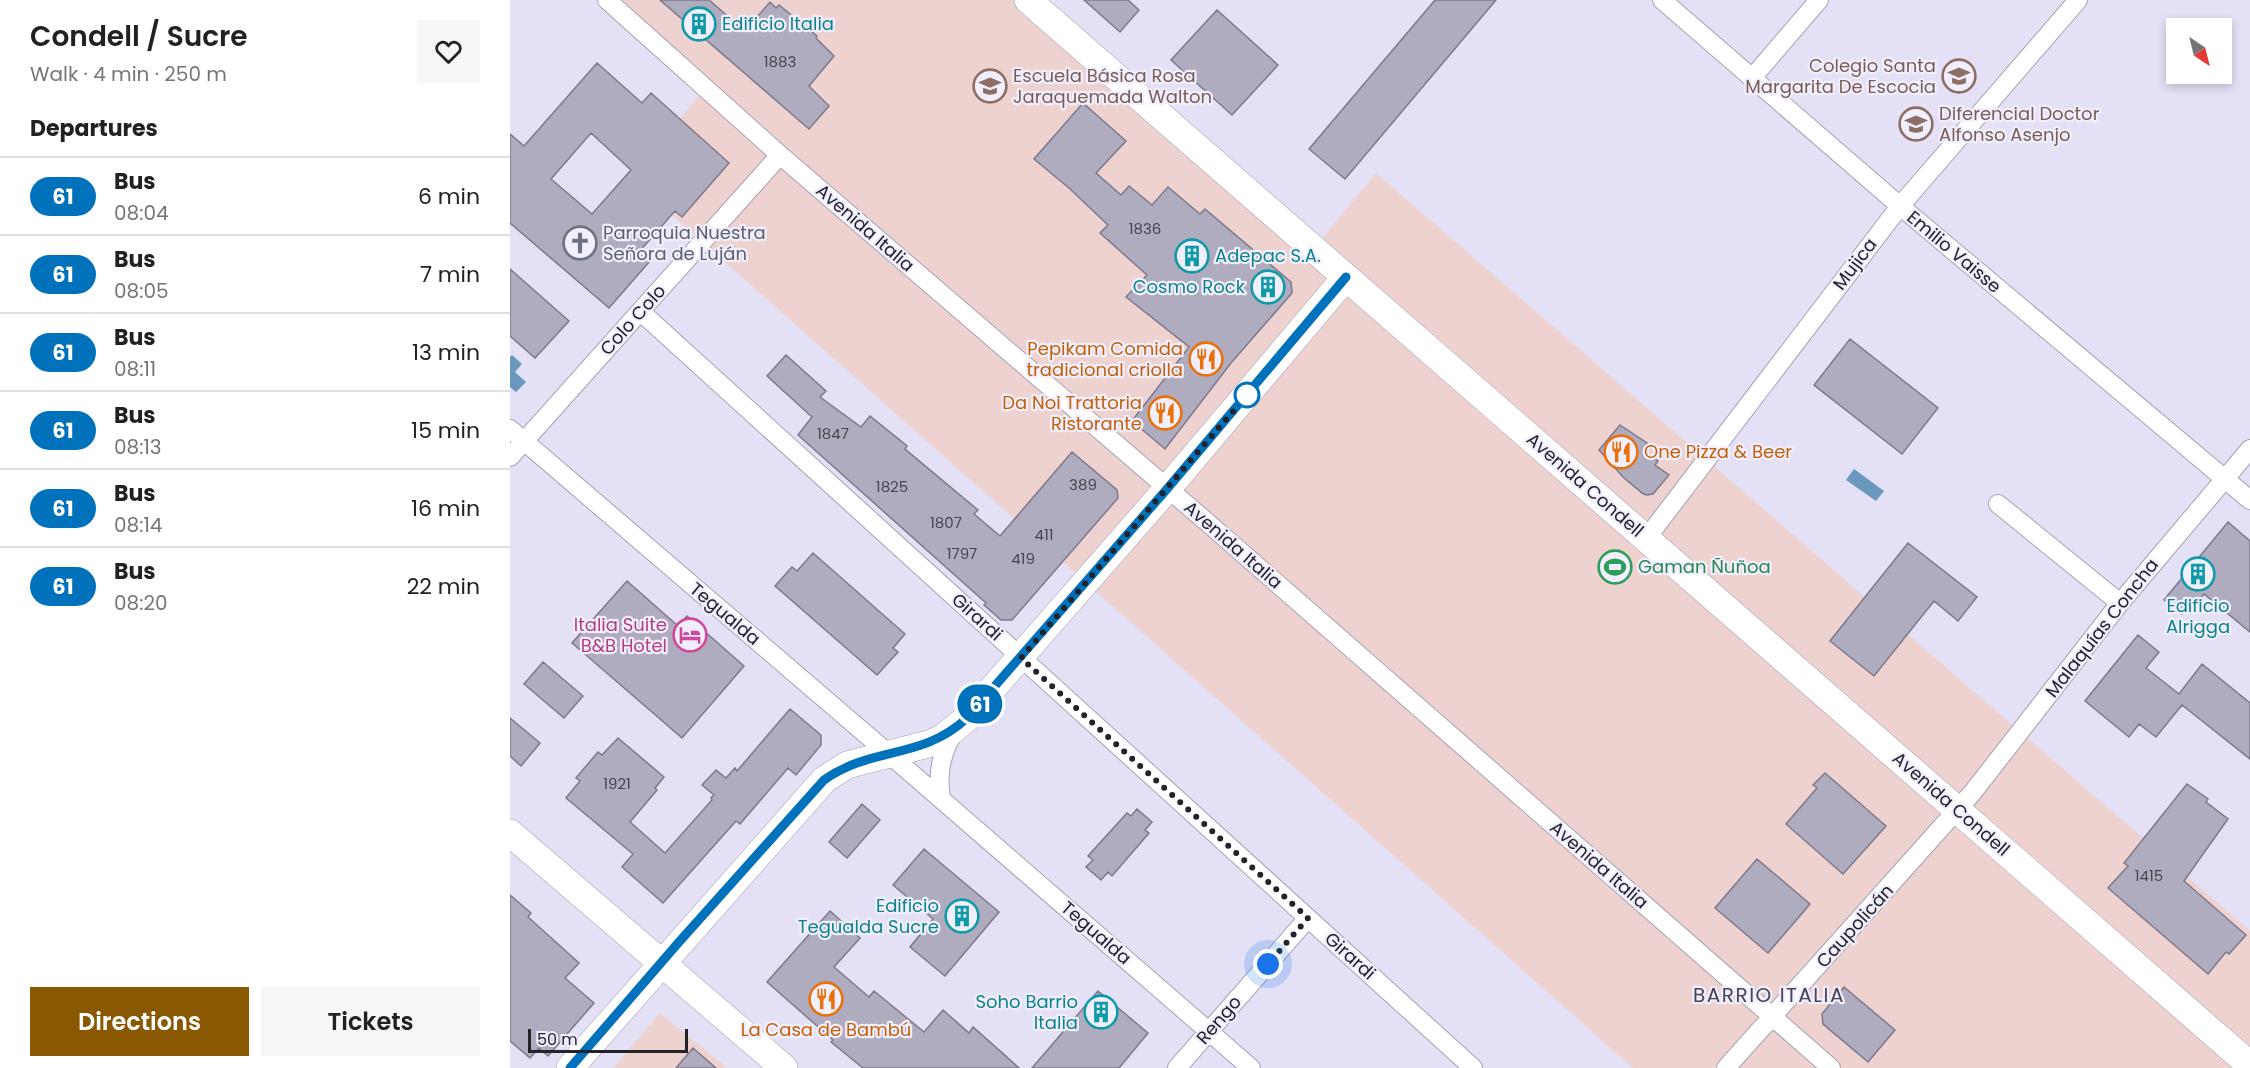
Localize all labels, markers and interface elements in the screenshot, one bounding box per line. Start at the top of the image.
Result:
building icon: Edificio Italia [681,6,717,42]
place label: Edificio Italia [722,11,834,36]
text: Condell / Sucre [30,17,248,56]
north arrow [2166,18,2232,84]
map controls [2166,18,2232,84]
button: heart [417,20,480,83]
house number: 1883 [764,51,796,72]
place label: Colegio Santa Margarita De Escocia [1745,53,1936,99]
school or university icon: Colegio Santa Margarita De Escocia [1941,58,1977,94]
text: Walk · 4 min · 250 m [30,60,227,88]
place label: Escuela Básica Rosa Jaraquemada Walton [1013,63,1212,109]
school or university icon: Escuela Básica Rosa Jaraquemada Walton [972,68,1008,104]
place label: Diferencial Doctor Alfonso Asenjo [1939,101,2100,147]
school or university icon: Diferencial Doctor Alfonso Asenjo [1898,106,1934,142]
text: Departures [30,113,158,144]
text: Bus [114,166,156,197]
street label: Avenida Italia [811,178,920,277]
text: 6 min [418,181,480,212]
text: 61 [52,182,74,211]
text: 08:04 [114,199,169,227]
street label: Emilio Vaisse [1902,205,2007,299]
house number: 1836 [1129,218,1161,239]
place label: Parroquia Nuestra Señora de Luján [603,220,766,266]
church icon: Parroquia Nuestra Señora de Luján [562,225,598,261]
street label: Mujica [1827,233,1882,295]
building icon: Adepac S.A. [1174,238,1210,274]
place label: Adepac S.A. [1215,243,1321,268]
text: Bus [114,244,156,275]
text: 7 min [420,259,480,290]
text: 61 [52,260,74,289]
building icon: Cosmo Rock [1250,269,1286,305]
place label: Cosmo Rock [1133,274,1246,299]
text: 08:05 [114,277,169,305]
street label: Colo Colo [594,279,671,361]
text: Bus [114,322,156,353]
place label: Pepikam Comida tradicional criolla [1027,336,1183,382]
text: 13 min [412,337,480,368]
text: 61 [52,338,74,367]
restaurant icon: Pepikam Comida tradicional criolla [1188,341,1224,377]
text: 08:11 [114,355,156,383]
unlabelled marker [1234,382,1260,408]
place label: Da Noi Trattoria Ristorante [1002,390,1142,436]
restaurant icon: Da Noi Trattoria Ristorante [1147,395,1183,431]
text: Bus [114,400,156,431]
text: 15 min [411,415,480,446]
text: 61 [52,416,74,445]
house number: 1847 [817,423,849,444]
street label: Avenida Condell [1521,427,1649,542]
text: 08:13 [114,433,162,461]
restaurant icon: One Pizza & Beer [1603,434,1639,470]
place label: One Pizza & Beer [1644,439,1792,464]
house number: 389 [1069,474,1097,495]
house number: 1825 [876,476,908,497]
text: Bus [114,478,156,509]
text: 16 min [411,493,480,524]
text: 61 [52,494,74,523]
street label: Avenida Italia [1179,495,1288,594]
text: 08:14 [114,511,162,539]
house number: 1807 [930,512,962,533]
house number: 411 [1034,524,1054,545]
house number: 1797 [947,543,977,564]
house number: 419 [1011,548,1035,569]
sports icon: Gaman Ñuñoa [1597,549,1633,585]
street label: Malaquías Concha [2039,553,2164,702]
place label: Gaman Ñuñoa [1638,554,1771,579]
text: Bus [114,556,156,587]
building icon: Edificio Alrigga [2180,556,2216,592]
text: 22 min [407,571,480,602]
text: 61 [52,572,74,601]
street label: Tegualda [685,577,766,651]
street label: Girardi [946,587,1008,646]
text: 08:20 [114,589,168,617]
place label: Edificio Alrigga [2166,593,2230,639]
place label: Italia Suite B&B Hotel [574,612,667,658]
hotel icon: Italia Suite B&B Hotel [672,617,708,653]
line badge: 61 [953,684,1007,724]
text: 61 [969,690,991,719]
street label: Avenida Condell [1887,746,2015,861]
house number: 1921 [603,773,631,794]
street label: Avenida Italia [1545,815,1654,914]
house number: 1415 [2135,865,2163,886]
street label: Caupolicán [1810,878,1899,973]
place label: Edificio Tegualda Sucre [798,893,939,939]
street label: Tegualda [1056,895,1137,970]
building icon: Edificio Tegualda Sucre [944,898,980,934]
street label: Girardi [1319,926,1381,985]
your location [1253,949,1283,979]
restaurant icon: La Casa de Bambú [808,981,844,1017]
district label: BARRIO ITALIA [1693,981,1845,1009]
button: Directions [30,987,249,1056]
button: Tickets [261,987,480,1056]
place label: Soho Barrio Italia [975,989,1078,1035]
street label: Rengo [1190,990,1247,1049]
building icon: Soho Barrio Italia [1083,994,1119,1030]
place label: La Casa de Bambú [741,1017,911,1042]
scale bar [528,1026,688,1054]
text: 50 m [537,1028,578,1051]

